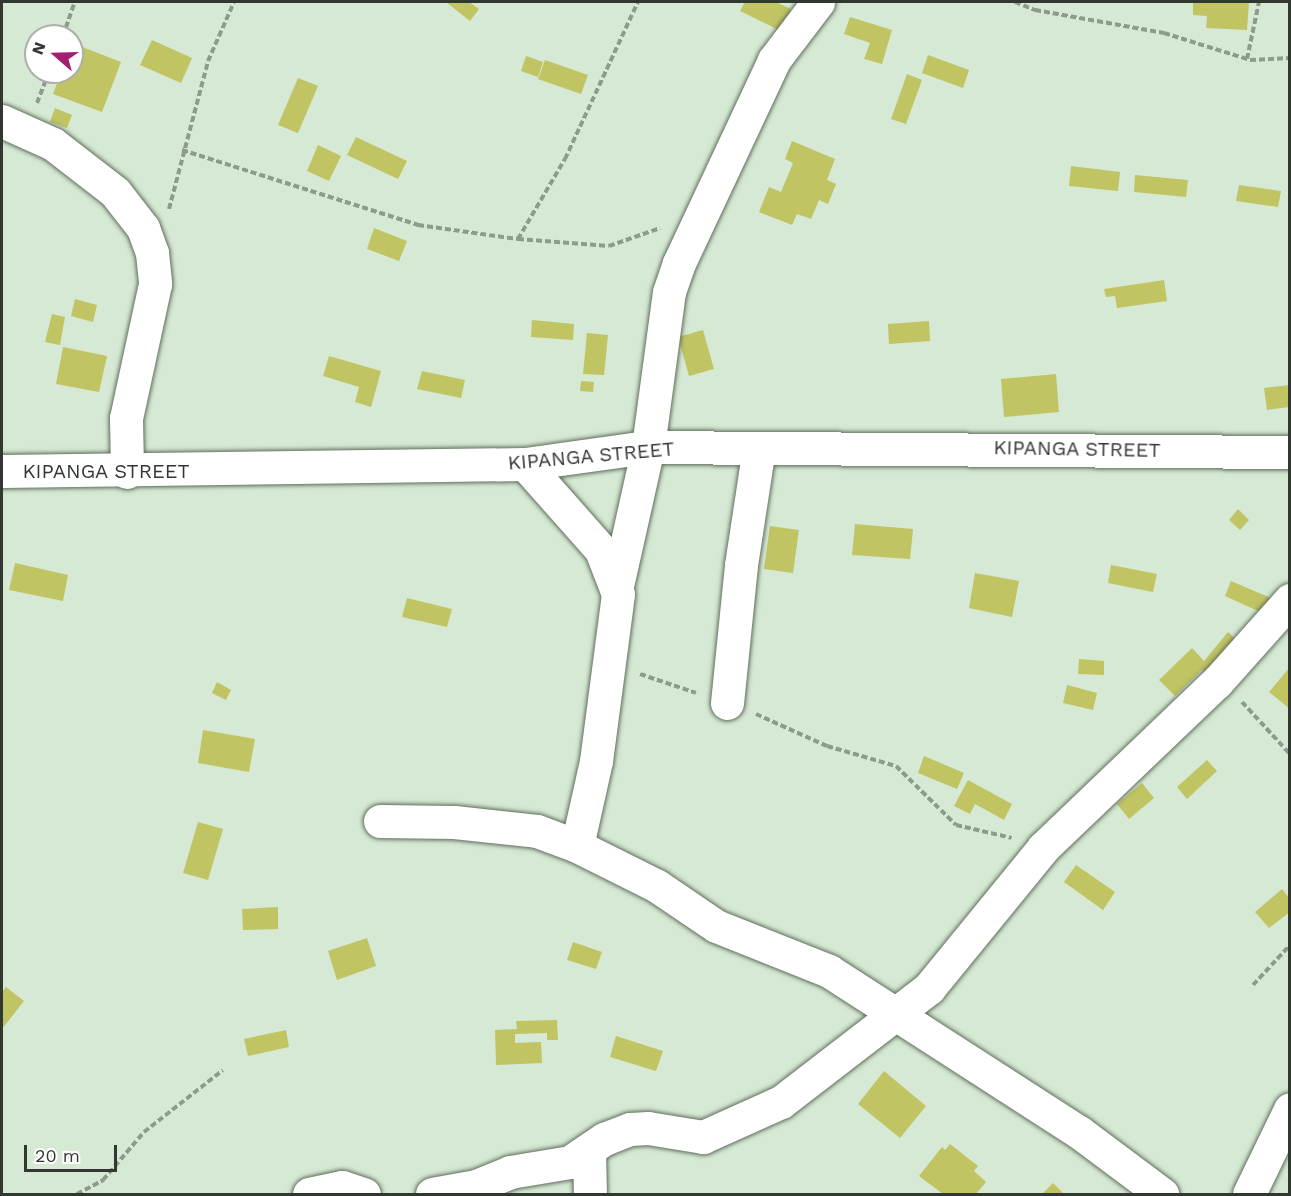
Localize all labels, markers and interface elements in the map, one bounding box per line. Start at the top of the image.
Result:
north arrow [24,24,84,84]
text: N [28,40,49,57]
street label: KIPANGA STREET [993,436,1161,462]
street label: KIPANGA STREET [506,437,676,475]
street label: KIPANGA STREET [22,459,190,483]
scale bar [27,1133,120,1171]
text: 20 m [35,1145,80,1166]

